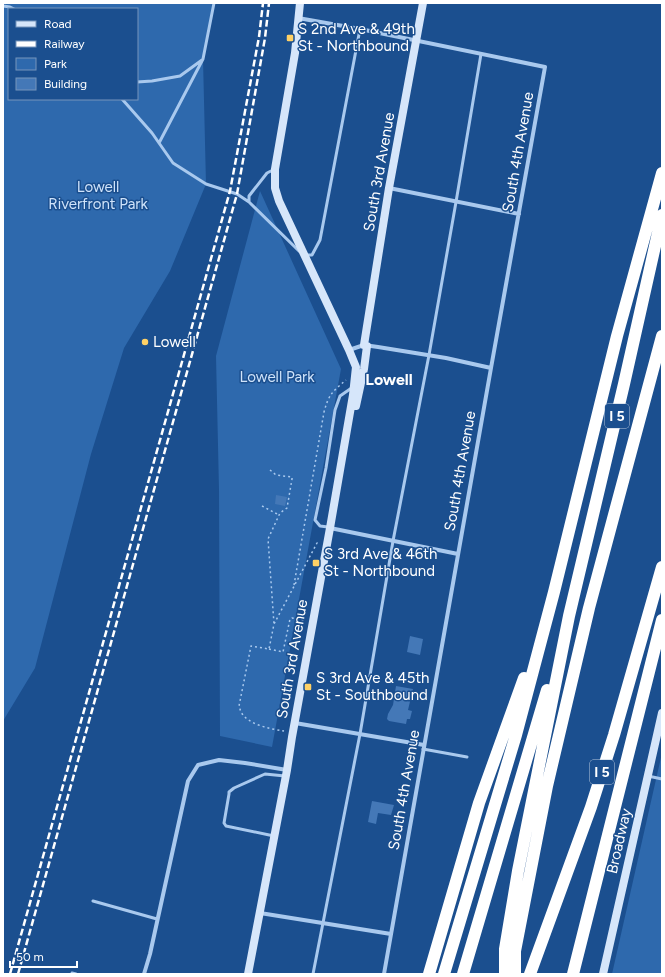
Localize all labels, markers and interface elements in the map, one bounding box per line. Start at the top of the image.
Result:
legend [8,8,138,100]
text: Road [44,17,72,31]
place label: S 2nd Ave & 49th St - Northbound [298,20,415,55]
marker: S 2nd Ave & 49th St - Northbound [285,33,295,43]
text: Railway [44,37,85,51]
text: Park [44,57,67,71]
text: Building [44,77,87,91]
street label: South 4th Avenue [499,90,537,214]
street label: South 3rd Avenue [360,111,398,233]
park label: Lowell Riverfront Park [48,178,148,213]
place label: Lowell [153,333,196,351]
marker: Lowell [140,337,150,347]
park label: Lowell Park [240,368,315,386]
district label: Lowell [365,370,413,389]
road number: I 5 [605,404,629,428]
street label: South 4th Avenue [441,409,479,533]
place label: S 3rd Ave & 46th St - Northbound [324,545,437,580]
marker: S 3rd Ave & 46th St - Northbound [311,558,321,568]
street label: South 3rd Avenue [273,598,311,720]
place label: S 3rd Ave & 45th St - Southbound [316,669,430,704]
marker: S 3rd Ave & 45th St - Southbound [303,682,313,692]
street label: South 4th Avenue [385,728,423,852]
road number: I 5 [590,760,614,784]
street label: Broadway [603,807,635,875]
scale bar [10,943,77,969]
text: 50 m [16,950,44,964]

